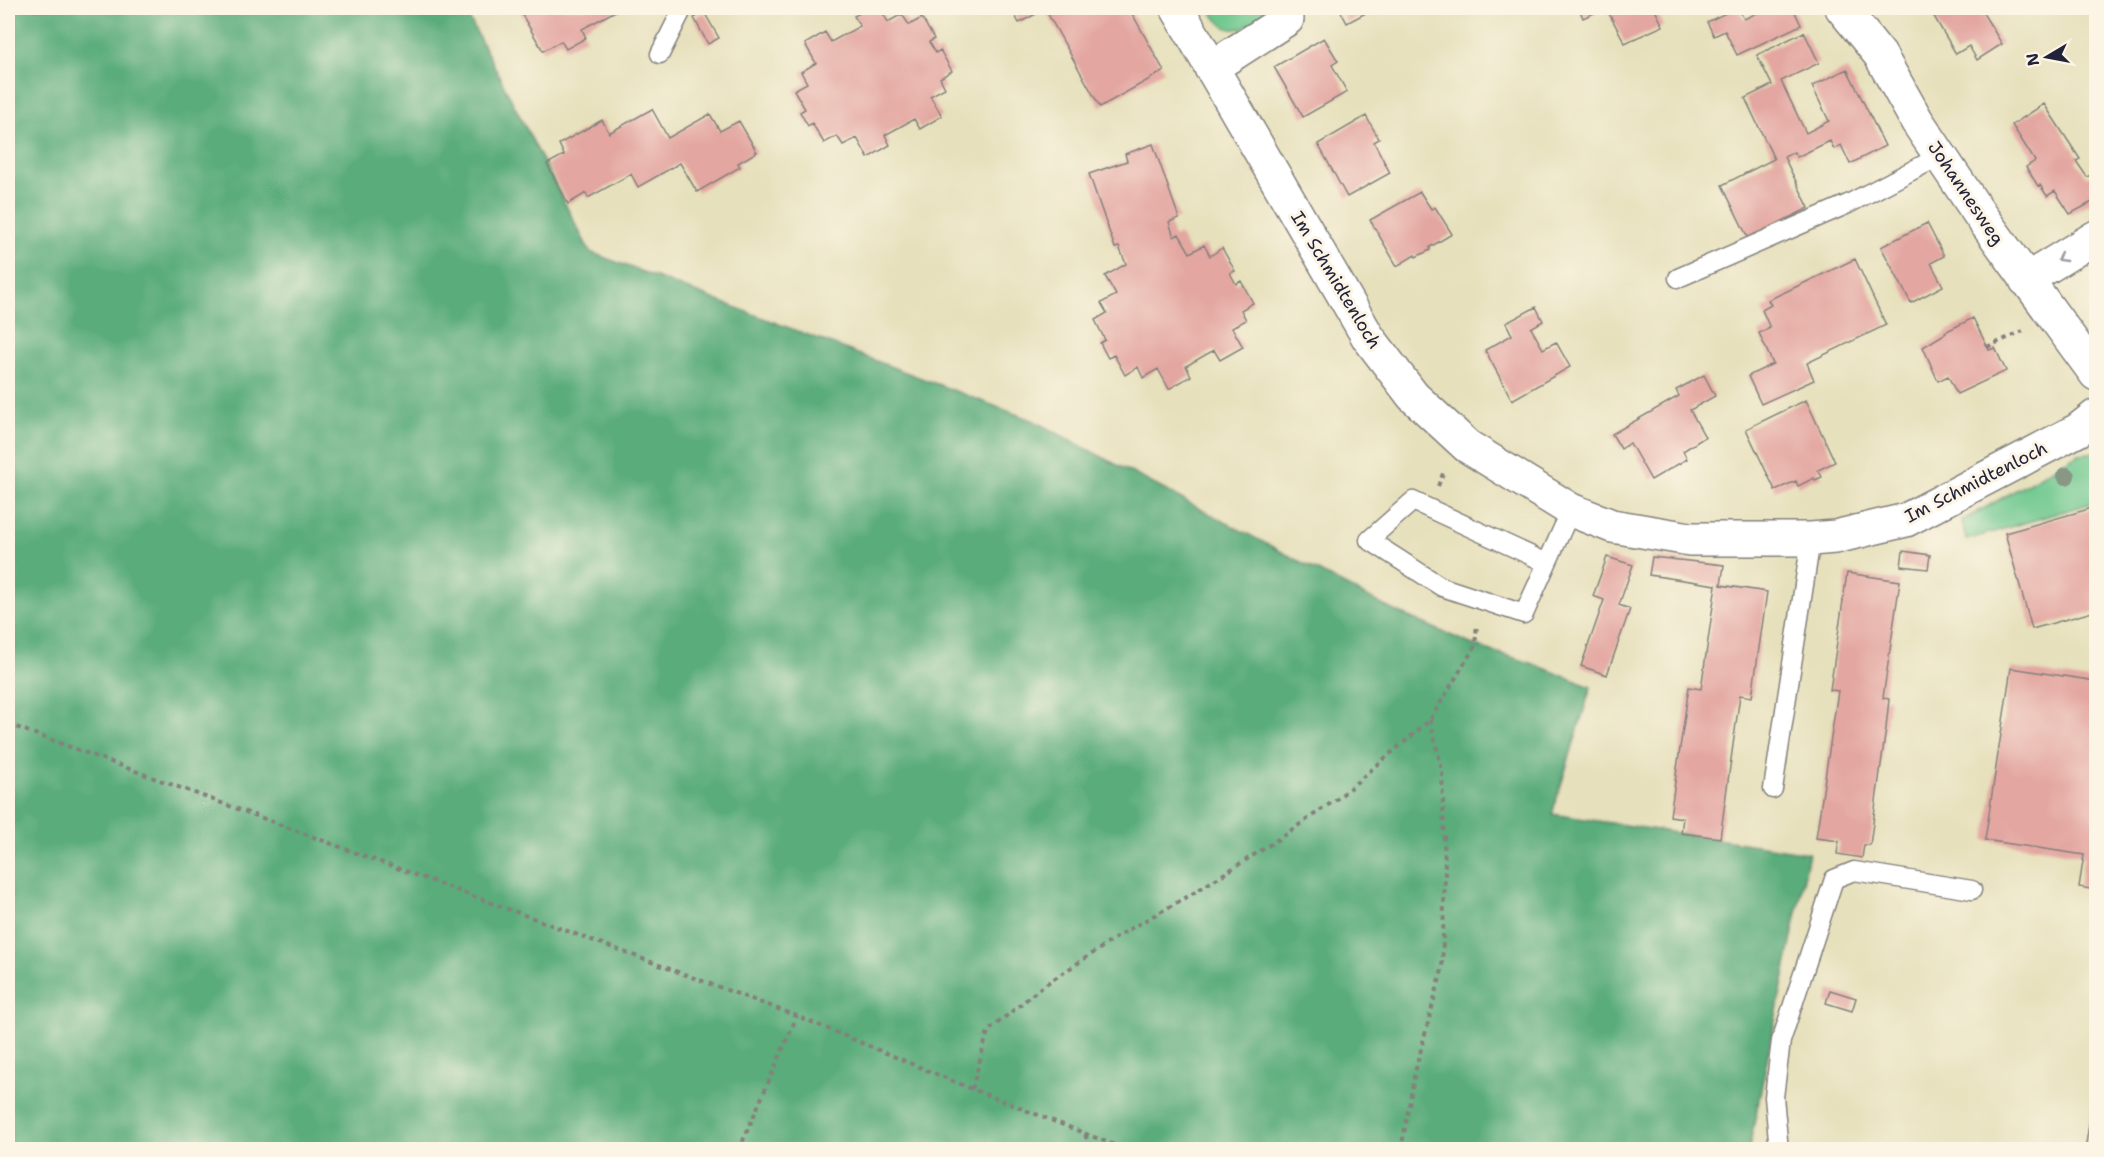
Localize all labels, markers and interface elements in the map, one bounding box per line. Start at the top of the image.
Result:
north arrow [2017,27,2077,87]
text: N [2021,51,2044,68]
street label: Johannesweg [1922,136,2010,250]
street label: Im Schmidtenloch [1285,207,1387,353]
one-way arrow [2057,251,2067,263]
street label: Im Schmidtenloch [1901,436,2051,528]

